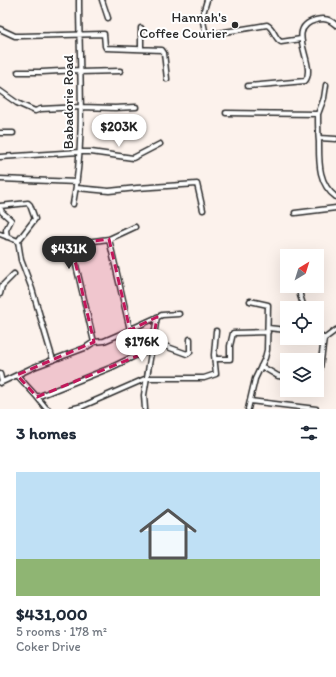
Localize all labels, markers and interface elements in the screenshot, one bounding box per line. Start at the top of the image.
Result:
place label: Hannah's Coffee Courier [139,9,228,42]
marker: Hannah's Coffee Courier [230,20,240,30]
street label: Babadorie Road [60,54,77,149]
pin: $203K [91,114,147,148]
text: $203K [101,119,137,134]
pin: $431K [41,236,97,270]
text: $431K [51,241,87,256]
north arrow [280,249,324,293]
map controls [280,249,324,397]
button: locate [280,301,324,345]
pin: $176K [114,329,170,363]
text: $176K [125,334,159,349]
button: layers [280,353,324,397]
icon: filters [298,422,320,444]
text: 3 homes [16,423,76,443]
icon: home [132,498,204,570]
text: $431,000 [16,604,87,624]
text: 5 rooms · 178 m² [16,624,107,639]
text: Coker Drive [16,639,81,654]

